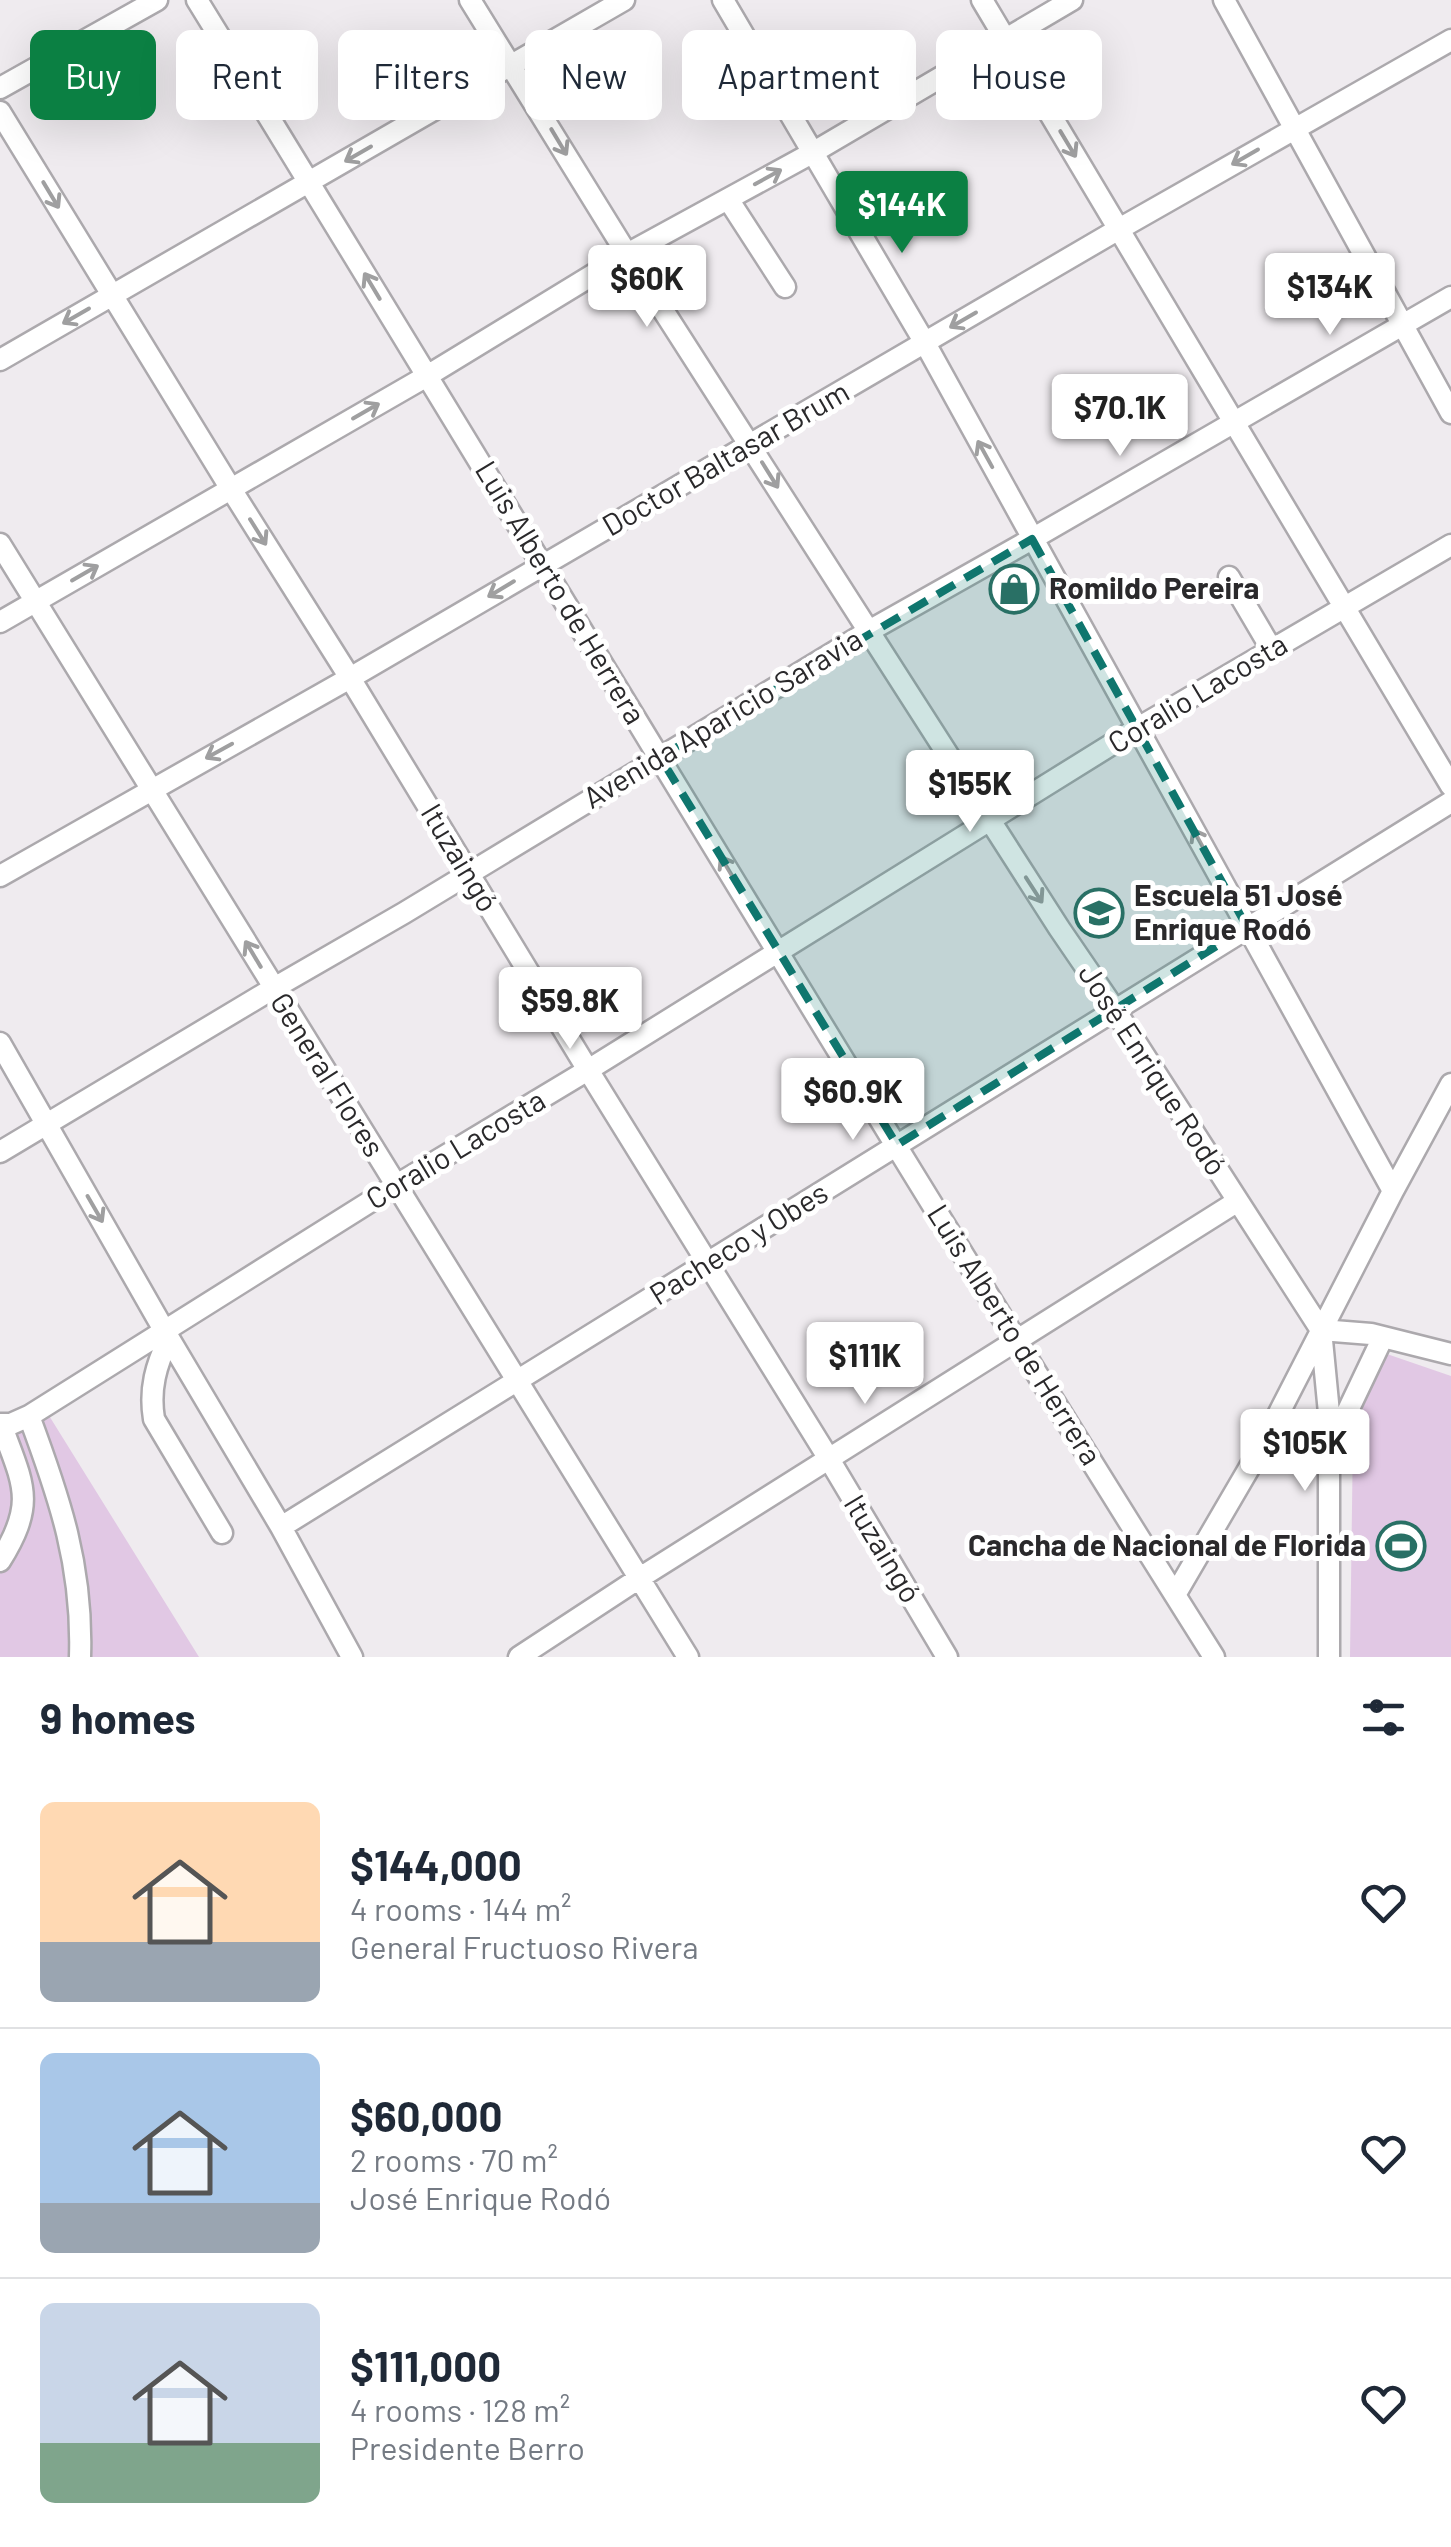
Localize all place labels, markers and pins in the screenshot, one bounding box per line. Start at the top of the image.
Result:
pin: $144K [832,171,972,256]
pin: $60K [588,245,706,330]
pin: $134K [1260,253,1400,338]
pin: $70.1K [1039,374,1201,459]
shop icon: Romildo Pereira [988,563,1040,615]
place label: Romildo Pereira [1049,569,1259,605]
pin: $155K [900,750,1040,835]
place label: Escuela 51 José Enrique Rodó [1134,876,1343,946]
school or university icon: Escuela 51 José Enrique Rodó [1073,887,1125,939]
pin: $59.8K [489,967,651,1052]
pin: $60.9K [772,1058,934,1143]
pin: $111K [795,1322,935,1407]
pin: $105K [1235,1409,1375,1494]
sports icon: Cancha de Nacional de Florida [1375,1520,1427,1572]
place label: Cancha de Nacional de Florida [968,1526,1366,1562]

